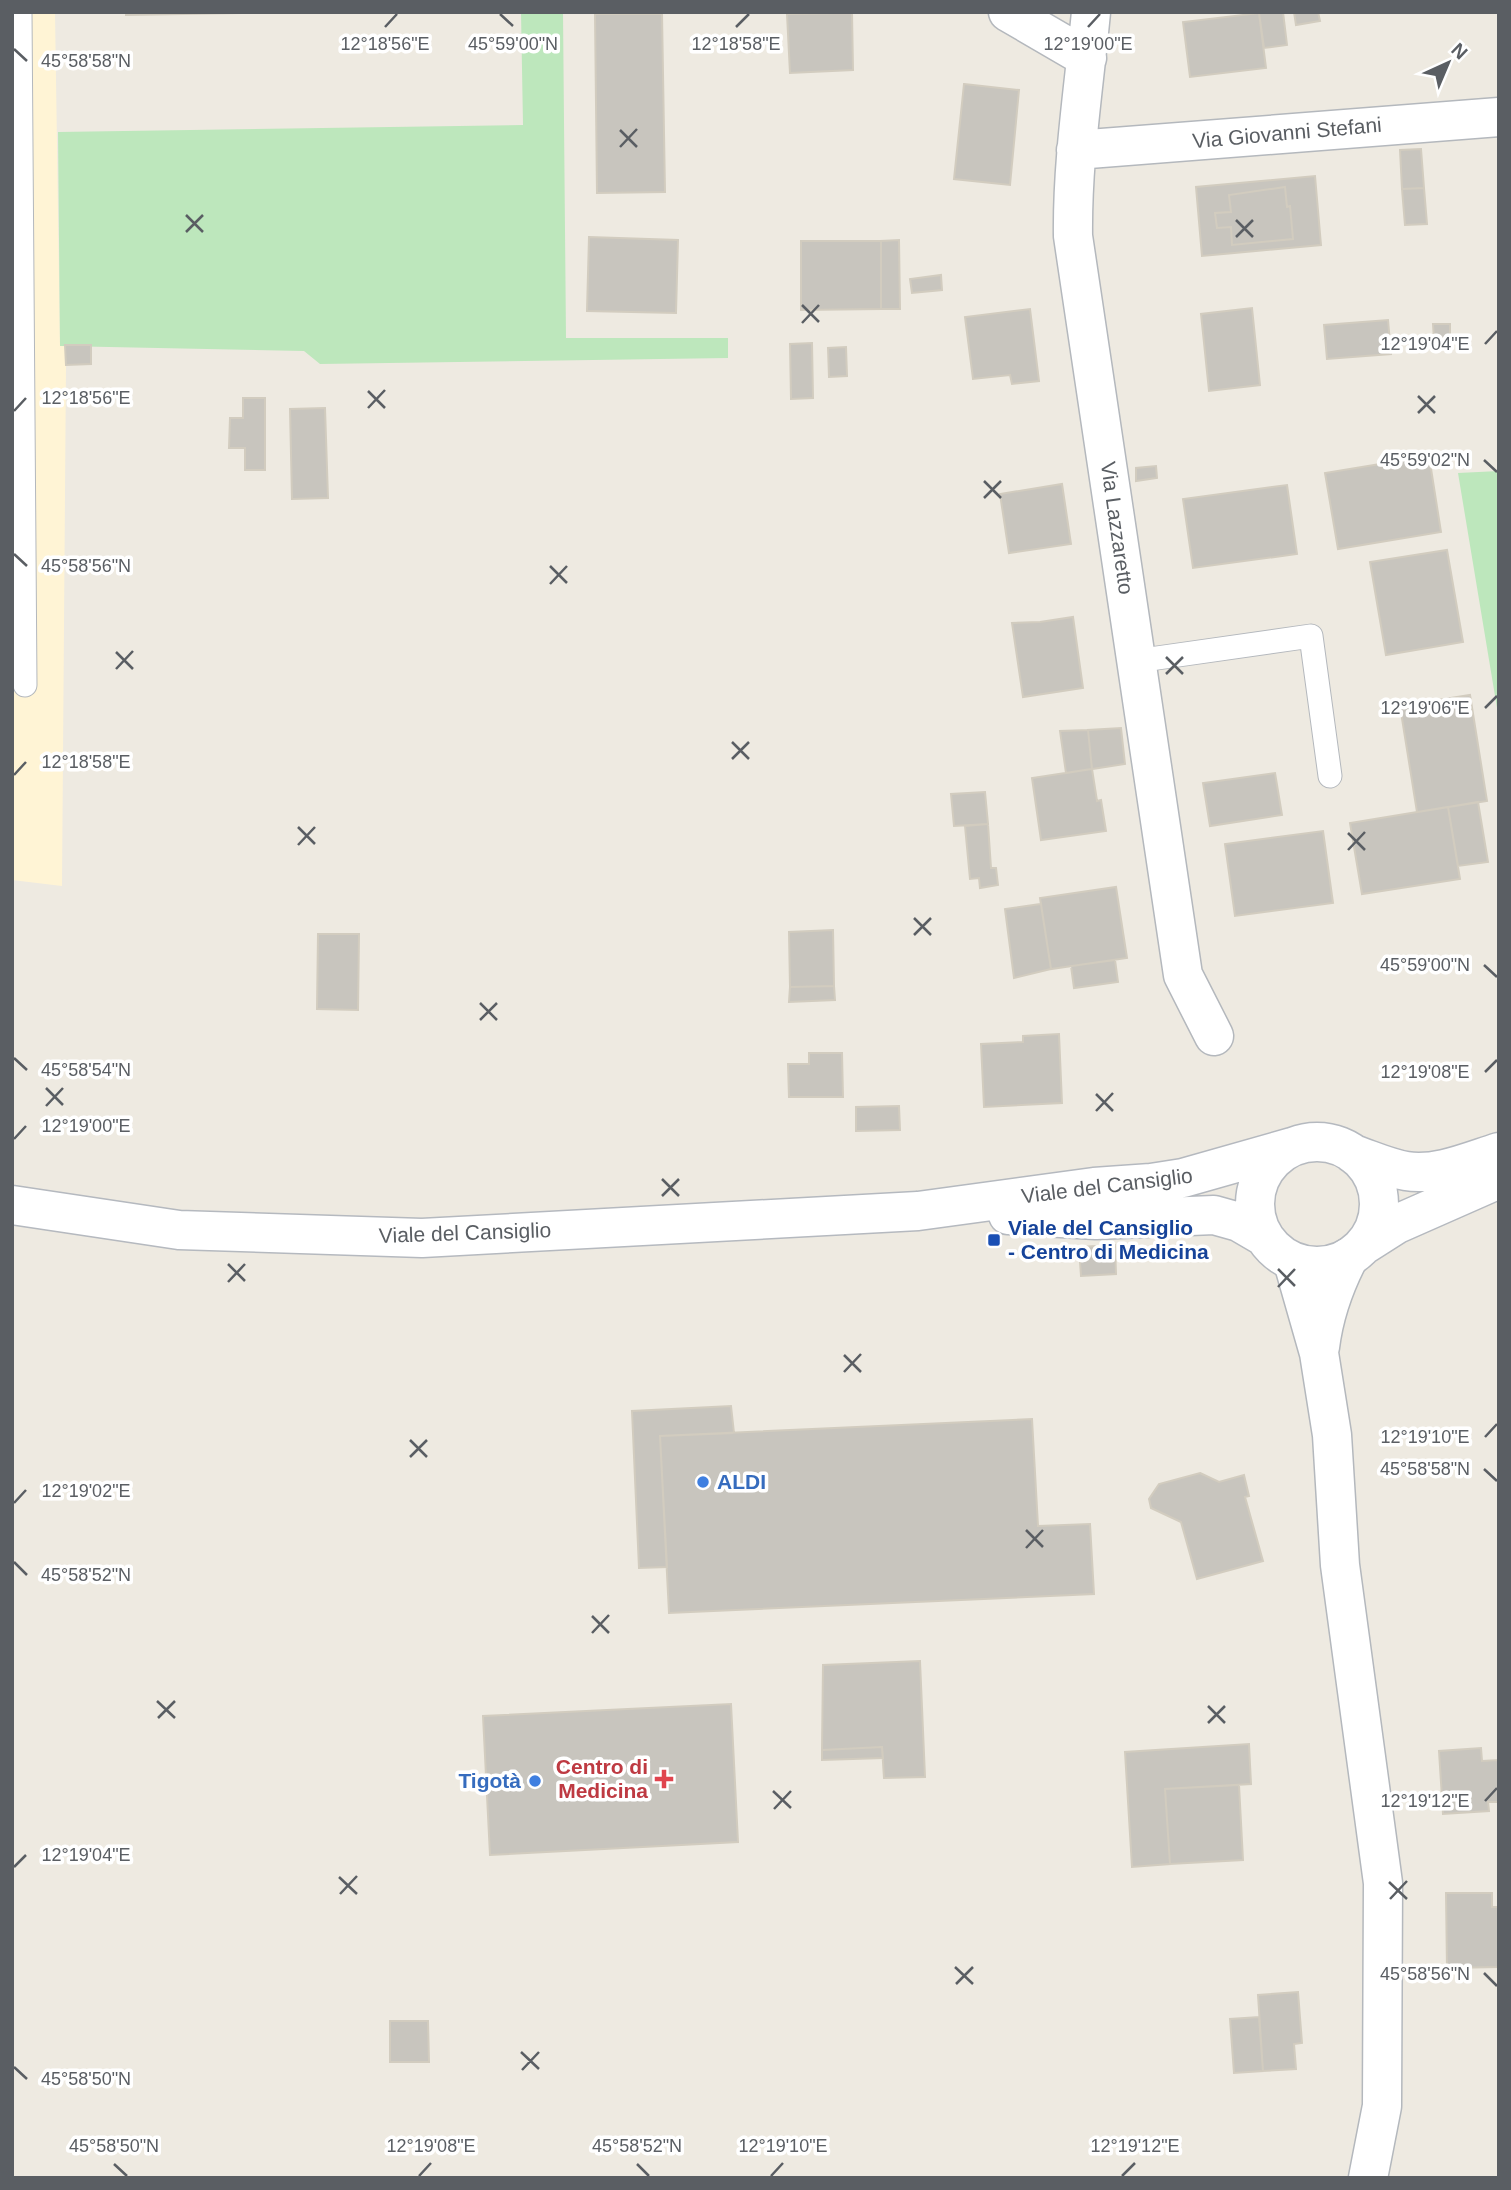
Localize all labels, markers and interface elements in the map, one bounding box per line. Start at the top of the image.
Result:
north arrow [1413,28,1483,98]
text: 12°18'56"E [340,34,430,54]
text: 45°59'00"N [468,34,558,54]
text: 12°18'58"E [691,34,781,54]
text: 12°19'00"E [1043,34,1133,54]
text: N [1447,39,1472,63]
text: 45°58'58"N [41,51,131,71]
street label: Via Giovanni Stefani [1191,113,1383,152]
text: 12°19'04"E [1380,334,1470,354]
text: 12°18'56"E [41,388,131,408]
text: 45°59'02"N [1380,450,1470,470]
street label: Via Lazzaretto [1097,460,1138,596]
text: 45°58'56"N [41,556,131,576]
text: 12°19'06"E [1380,698,1470,718]
text: 12°18'58"E [41,752,131,772]
text: 45°59'00"N [1380,955,1470,975]
text: 45°58'54"N [41,1060,131,1080]
text: 12°19'08"E [1380,1062,1470,1082]
text: 12°19'00"E [41,1116,131,1136]
street label: Viale del Cansiglio [1020,1164,1194,1207]
place label: Viale del Cansiglio - Centro di Medicina [1008,1216,1209,1263]
street label: Viale del Cansiglio [378,1218,552,1247]
marker: Viale del Cansiglio - Centro di Medicina [986,1232,1002,1248]
text: 12°19'10"E [1380,1427,1470,1447]
text: 45°58'58"N [1380,1459,1470,1479]
place label: ALDI [717,1470,766,1493]
marker: ALDI [695,1474,711,1490]
text: 12°19'02"E [41,1481,131,1501]
text: 45°58'52"N [41,1565,131,1585]
place label: Centro di Medicina [556,1755,648,1802]
place label: Tigotà [458,1769,521,1792]
marker: Centro di Medicina [654,1769,674,1789]
marker: Tigotà [527,1773,543,1789]
text: 12°19'12"E [1380,1791,1470,1811]
text: 12°19'04"E [41,1845,131,1865]
text: 45°58'56"N [1380,1964,1470,1984]
text: 45°58'50"N [41,2069,131,2089]
text: 45°58'50"N [69,2136,159,2156]
text: 12°19'08"E [386,2136,476,2156]
text: 45°58'52"N [592,2136,682,2156]
text: 12°19'10"E [738,2136,828,2156]
text: 12°19'12"E [1090,2136,1180,2156]

